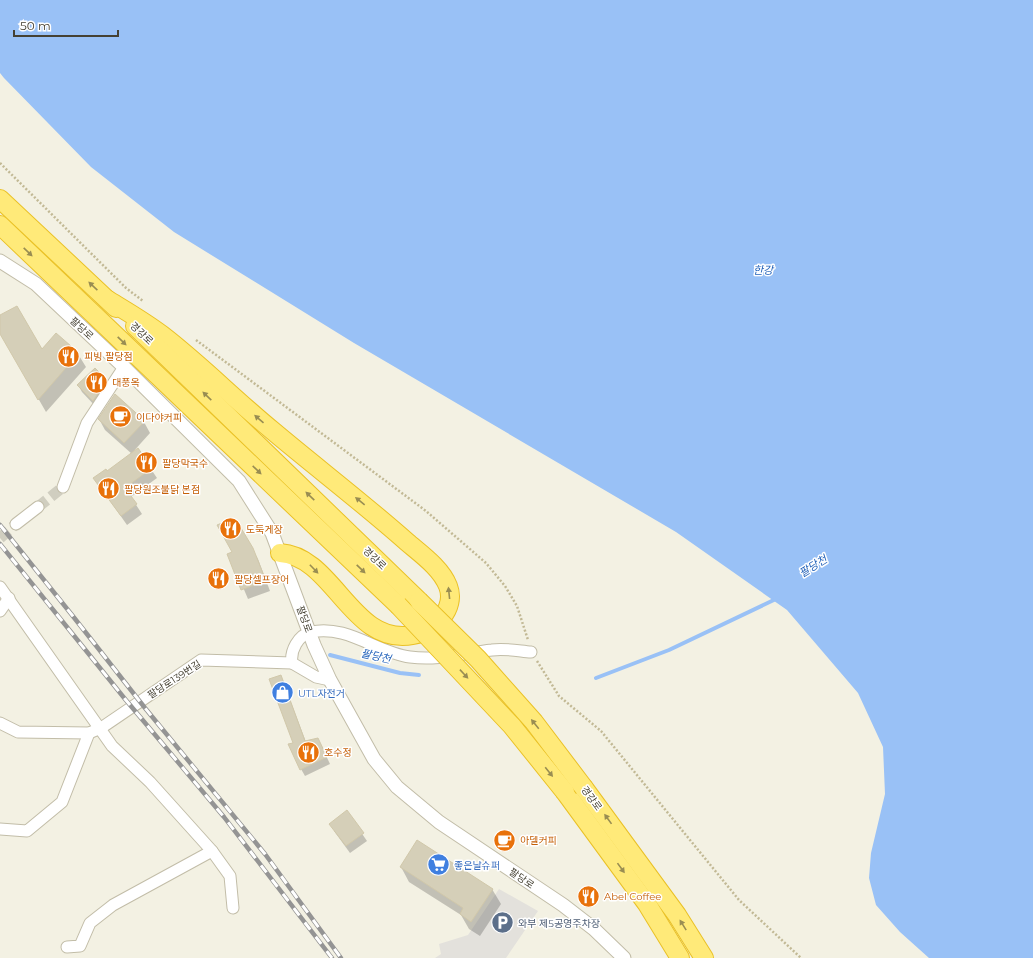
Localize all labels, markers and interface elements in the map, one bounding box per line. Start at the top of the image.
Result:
scale bar [14,12,118,38]
text: 50 m [20,18,51,33]
one-way arrow [23,247,33,257]
water label: 한강 [753,263,775,277]
one-way arrow [88,281,98,291]
street label: 팔당로 [67,314,96,343]
street label: 경강로 [127,319,156,348]
one-way arrow [117,337,127,346]
restaurant icon: 피빙 팔당점 [55,343,81,369]
place label: 피빙 팔당점 [84,350,133,363]
restaurant icon: 대풍옥 [84,369,110,395]
place label: 대풍옥 [112,376,140,389]
one-way arrow [202,391,212,401]
cafe icon: 이다야커피 [108,404,134,430]
place label: 이다야커피 [136,411,182,424]
one-way arrow [254,415,264,424]
restaurant icon: 팔당막국수 [134,450,160,476]
place label: 팔당막국수 [162,457,208,470]
one-way arrow [252,465,262,475]
restaurant icon: 팔당원조불닭 본점 [95,476,121,502]
place label: 팔당원조불닭 본점 [124,483,200,496]
one-way arrow [305,491,315,501]
one-way arrow [355,497,366,506]
restaurant icon: 도둑게장 [218,516,244,542]
place label: 도둑게장 [246,523,283,536]
street label: 경강로 [360,544,389,573]
water label: 팔당천 [796,551,831,580]
one-way arrow [309,564,319,574]
one-way arrow [356,564,366,574]
restaurant icon: 팔당셀프장어 [206,566,232,592]
place label: 팔당셀프장어 [234,573,289,586]
one-way arrow [446,587,452,599]
street label: 팔당로 [294,604,315,634]
water label: 팔당천 [360,646,394,667]
street label: 팔당로139번길 [145,657,204,702]
one-way arrow [459,668,468,679]
shop icon: UTL자전거 [270,680,296,706]
place label: UTL자전거 [298,687,345,700]
one-way arrow [530,718,539,729]
restaurant icon: 호수정 [295,739,321,765]
place label: 호수정 [324,746,352,759]
one-way arrow [545,766,553,777]
street label: 경강로 [578,783,605,813]
one-way arrow [604,814,612,825]
cafe icon: 아델커피 [491,827,517,853]
place label: 아델커피 [520,834,557,847]
supermarket icon: 좋은날슈퍼 [425,852,451,878]
place label: 좋은날슈퍼 [454,859,500,872]
one-way arrow [617,863,625,874]
street label: 팔당로 [507,865,537,892]
restaurant icon: Abel Coffee [575,883,601,909]
place label: Abel Coffee [604,890,661,903]
parking icon: 와부 제5공영주차장 [490,910,516,936]
place label: 와부 제5공영주차장 [518,917,600,930]
one-way arrow [680,919,687,931]

